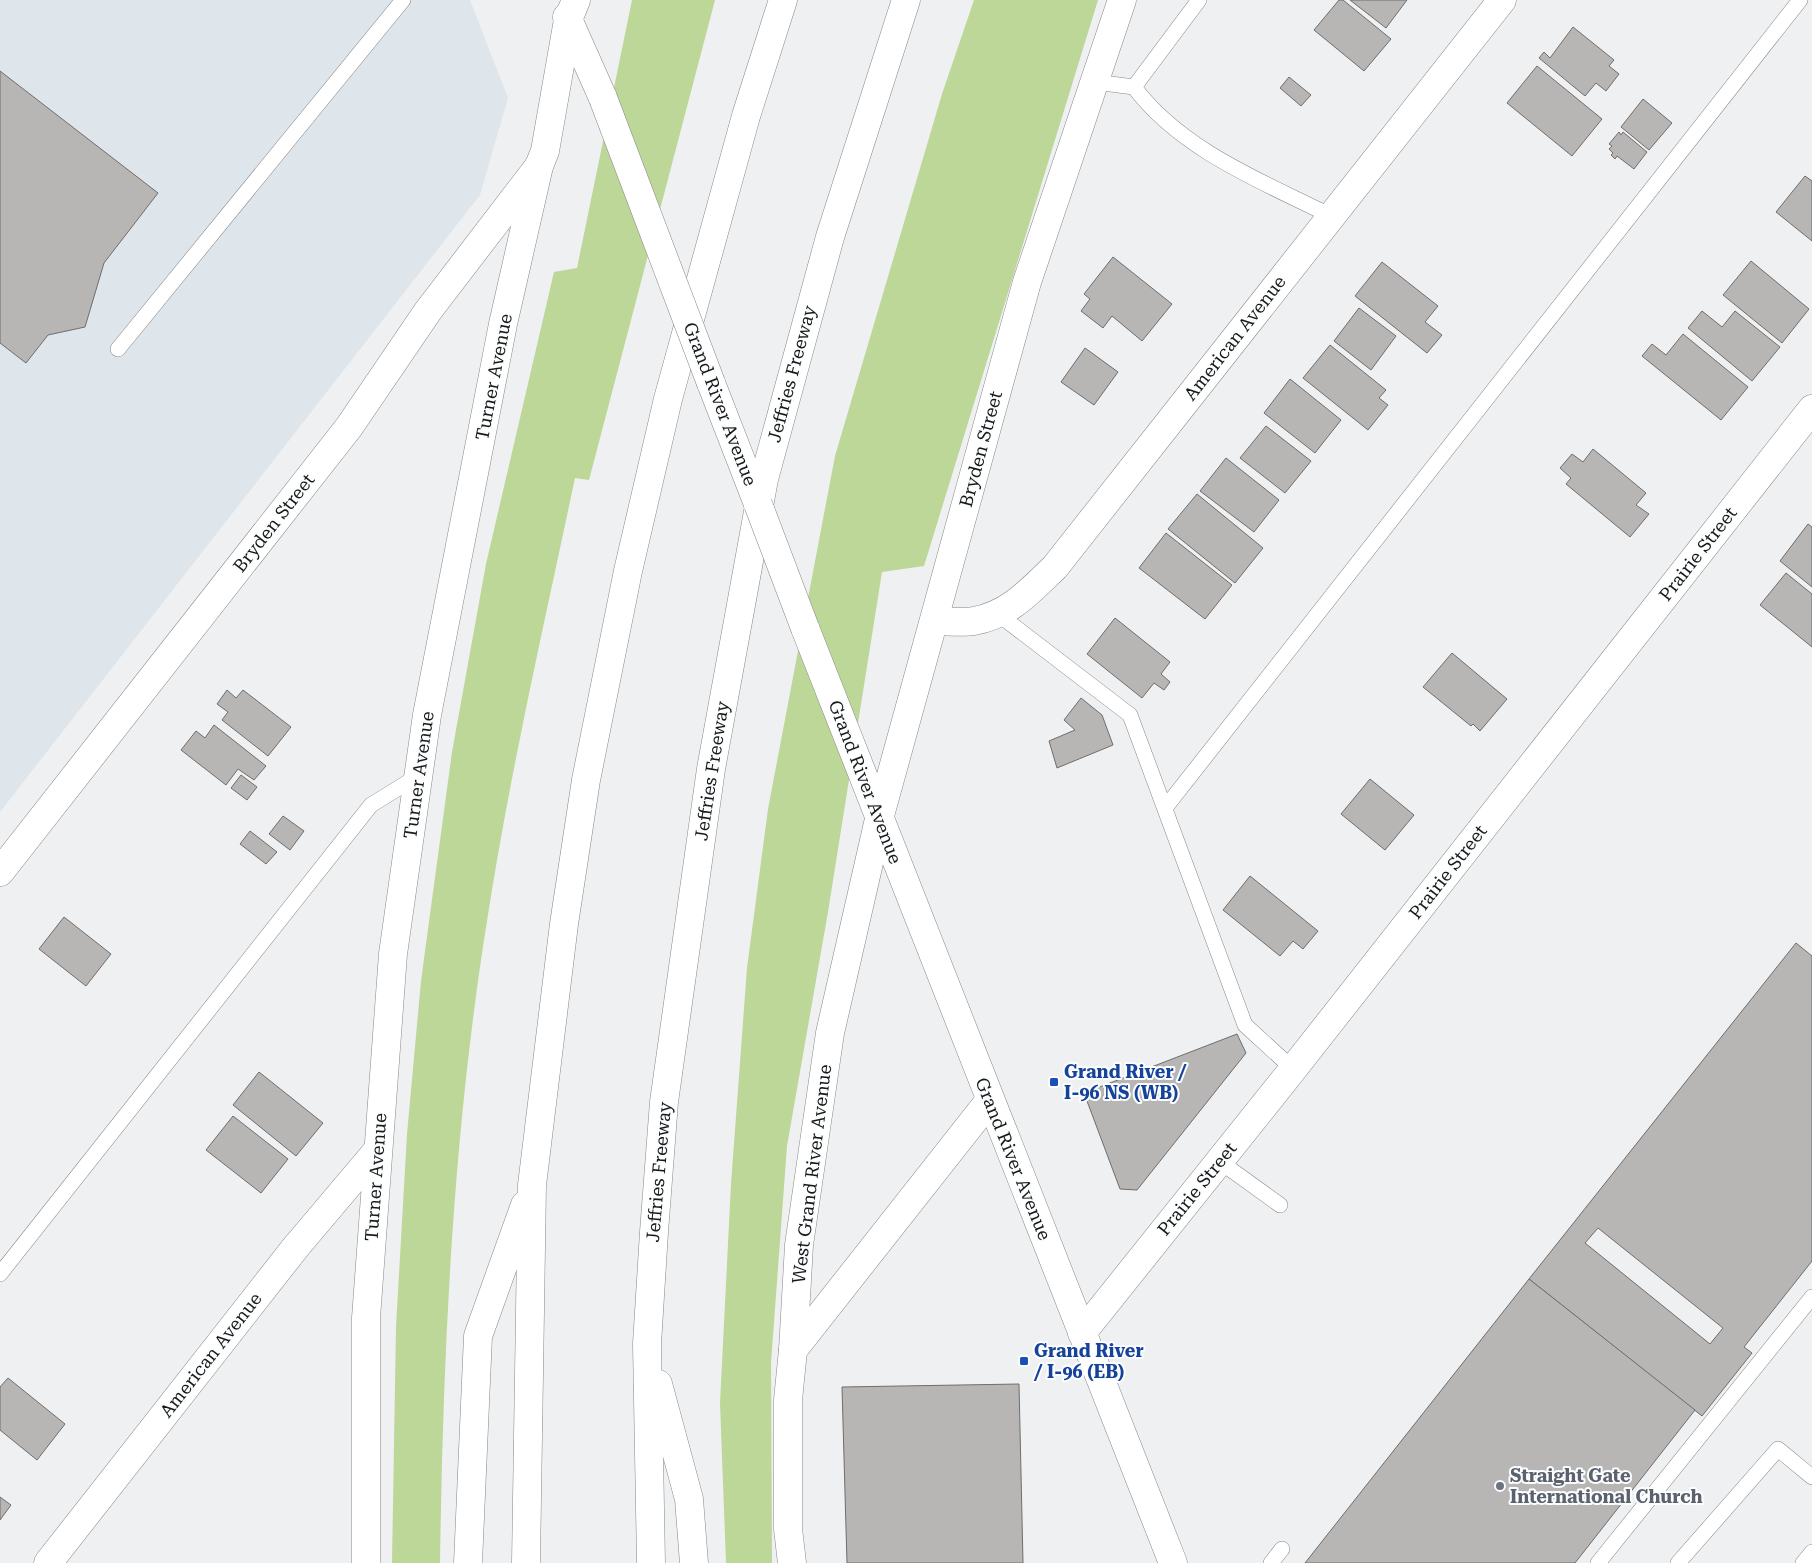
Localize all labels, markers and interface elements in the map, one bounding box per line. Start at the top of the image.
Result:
street label: American Avenue [1179,271,1290,404]
street label: Jeffries Freeway [763,303,820,445]
street label: Turner Avenue [471,312,516,442]
street label: Grand River Avenue [680,319,761,489]
street label: Bryden Street [955,388,1006,509]
street label: Bryden Street [229,469,319,576]
street label: Prairie Street [1654,502,1741,605]
street label: Grand River Avenue [825,697,906,867]
street label: Jeffries Freeway [690,699,733,842]
street label: Turner Avenue [399,710,438,840]
street label: Prairie Street [1404,820,1491,923]
place label: Grand River / I-96 NS (WB) [1064,1061,1187,1103]
street label: West Grand River Avenue [788,1063,835,1285]
street label: Grand River Avenue [971,1074,1056,1243]
marker: Grand River / I-96 NS (WB) [1048,1076,1060,1088]
street label: Jeffries Freeway [642,1100,675,1243]
street label: Turner Avenue [361,1112,390,1242]
street label: Prairie Street [1153,1138,1241,1239]
street label: American Avenue [155,1288,266,1421]
place label: Grand River / I-96 (EB) [1033,1340,1144,1382]
marker: Grand River / I-96 (EB) [1018,1355,1030,1367]
place label: Straight Gate International Church [1510,1465,1703,1507]
marker: Straight Gate International Church [1494,1480,1506,1492]

